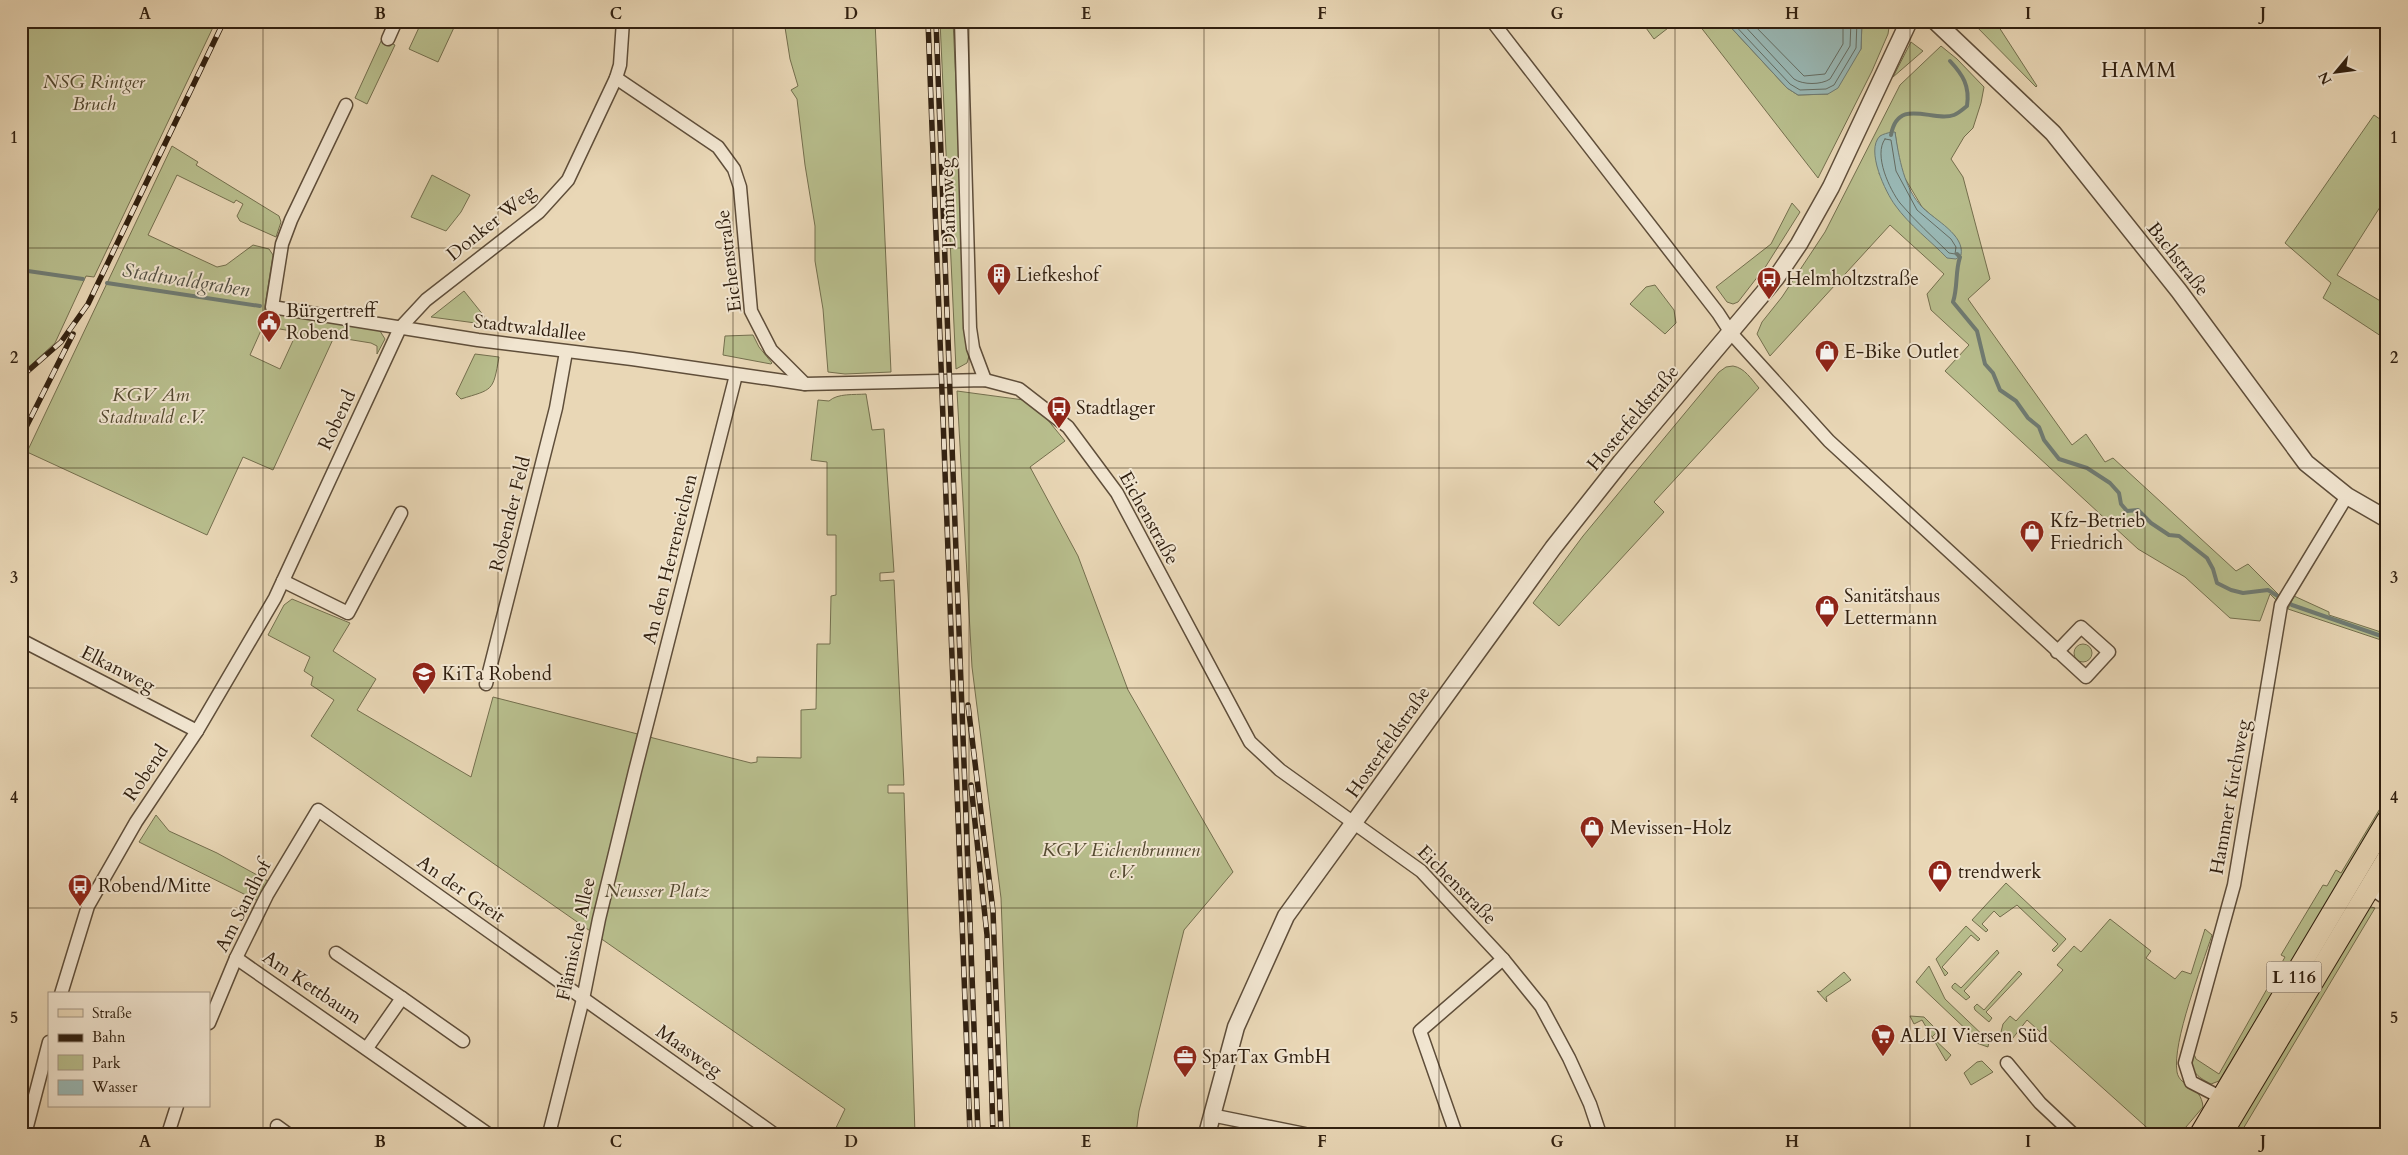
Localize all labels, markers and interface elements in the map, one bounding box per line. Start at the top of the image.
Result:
text: A [139,3,151,25]
text: B [374,3,386,25]
text: C [610,3,622,25]
text: D [844,3,858,25]
text: E [1081,3,1091,25]
text: F [1317,3,1327,25]
text: G [1550,3,1564,25]
text: H [1785,3,1799,25]
text: I [2025,3,2031,25]
text: J [2258,3,2266,25]
north arrow [2310,48,2360,98]
district label: HAMM [2101,56,2177,85]
text: N [2314,68,2336,88]
park label: NSG Rintger Bruch [43,69,146,117]
text: 1 [10,127,18,149]
text: 1 [2390,127,2398,149]
street label: Dammweg [933,157,963,249]
street label: Donker Weg [441,179,541,267]
street label: Eichenstraße [710,208,748,314]
street label: Bachstraße [2141,216,2215,302]
water label: Stadtwaldgraben [120,257,252,303]
building icon: Liefkeshof [986,262,1012,296]
place label: Liefkeshof [1016,262,1102,288]
bus stop icon: Helmholtzstraße [1756,266,1782,300]
place label: Helmholtzstraße [1786,266,1919,292]
place label: Bürgertreff Robend [286,298,379,346]
street label: Stadtwaldallee [472,308,588,348]
public building icon: Bürgertreff Robend [256,309,282,343]
shop icon: E-Bike Outlet [1814,339,1840,373]
place label: E-Bike Outlet [1844,339,1959,365]
text: 2 [10,347,18,369]
text: 2 [2390,347,2398,369]
street label: Hosterfeldstraße [1581,360,1685,476]
park label: KGV Am Stadtwald e.V. [99,382,206,430]
street label: Robend [312,386,362,454]
bus stop icon: Stadtlager [1046,395,1072,429]
place label: Stadtlager [1076,395,1155,421]
street label: Robender Feld [483,453,537,575]
street label: Eichenstraße [1113,467,1185,569]
street label: An den Herreneichen [636,471,704,647]
place label: Kfz-Betrieb Friedrich [2050,508,2146,556]
shop icon: Kfz-Betrieb Friedrich [2019,519,2045,553]
text: 3 [10,567,18,589]
text: 3 [2390,567,2398,589]
place label: Sanitätshaus Lettermann [1844,583,1940,631]
shop icon: Sanitätshaus Lettermann [1814,594,1840,628]
street label: Elkanweg [76,639,160,699]
school or university icon: KiTa Robend [411,661,437,695]
place label: KiTa Robend [442,661,552,687]
street label: Hosterfeldstraße [1340,681,1436,803]
street label: Hammer Kirchweg [2204,717,2256,877]
street label: Robend [118,740,174,806]
text: 4 [10,787,18,809]
text: 4 [2390,787,2398,809]
shop icon: Mevissen-Holz [1579,815,1605,849]
place label: Mevissen-Holz [1610,815,1732,841]
park label: KGV Eichenbrunnen e.V. [1042,837,1201,885]
street label: Eichenstraße [1411,839,1503,931]
street label: An der Greit [412,849,510,929]
street label: Am Sandhof [209,853,279,956]
shop icon: trendwerk [1927,859,1953,893]
place label: trendwerk [1958,859,2042,885]
bus stop icon: Robend/Mitte [67,873,93,907]
place label: Robend/Mitte [98,873,211,899]
street label: Flämische Allee [550,875,602,1003]
park label: Neusser Platz [605,878,710,904]
street label: Am Kettbaum [257,944,367,1030]
road number: L 116 [2266,962,2322,992]
legend [48,992,210,1108]
text: Straße [92,1003,132,1023]
text: 5 [10,1007,18,1029]
text: 5 [2390,1007,2398,1029]
street label: Maasweg [651,1019,728,1083]
supermarket icon: ALDI Viersen Süd [1870,1023,1896,1057]
place label: ALDI Viersen Süd [1900,1023,2048,1049]
text: Bahn [92,1027,126,1047]
office icon: SparTax GmbH [1172,1044,1198,1078]
place label: SparTax GmbH [1202,1044,1331,1070]
text: Park [92,1053,121,1073]
text: Wasser [91,1077,138,1097]
text: A [139,1131,151,1153]
text: B [374,1131,386,1153]
text: C [610,1131,622,1153]
text: D [844,1131,858,1153]
text: E [1081,1131,1091,1153]
text: F [1317,1131,1327,1153]
text: G [1550,1131,1564,1153]
text: H [1785,1131,1799,1153]
text: I [2025,1131,2031,1153]
text: J [2258,1131,2266,1153]

